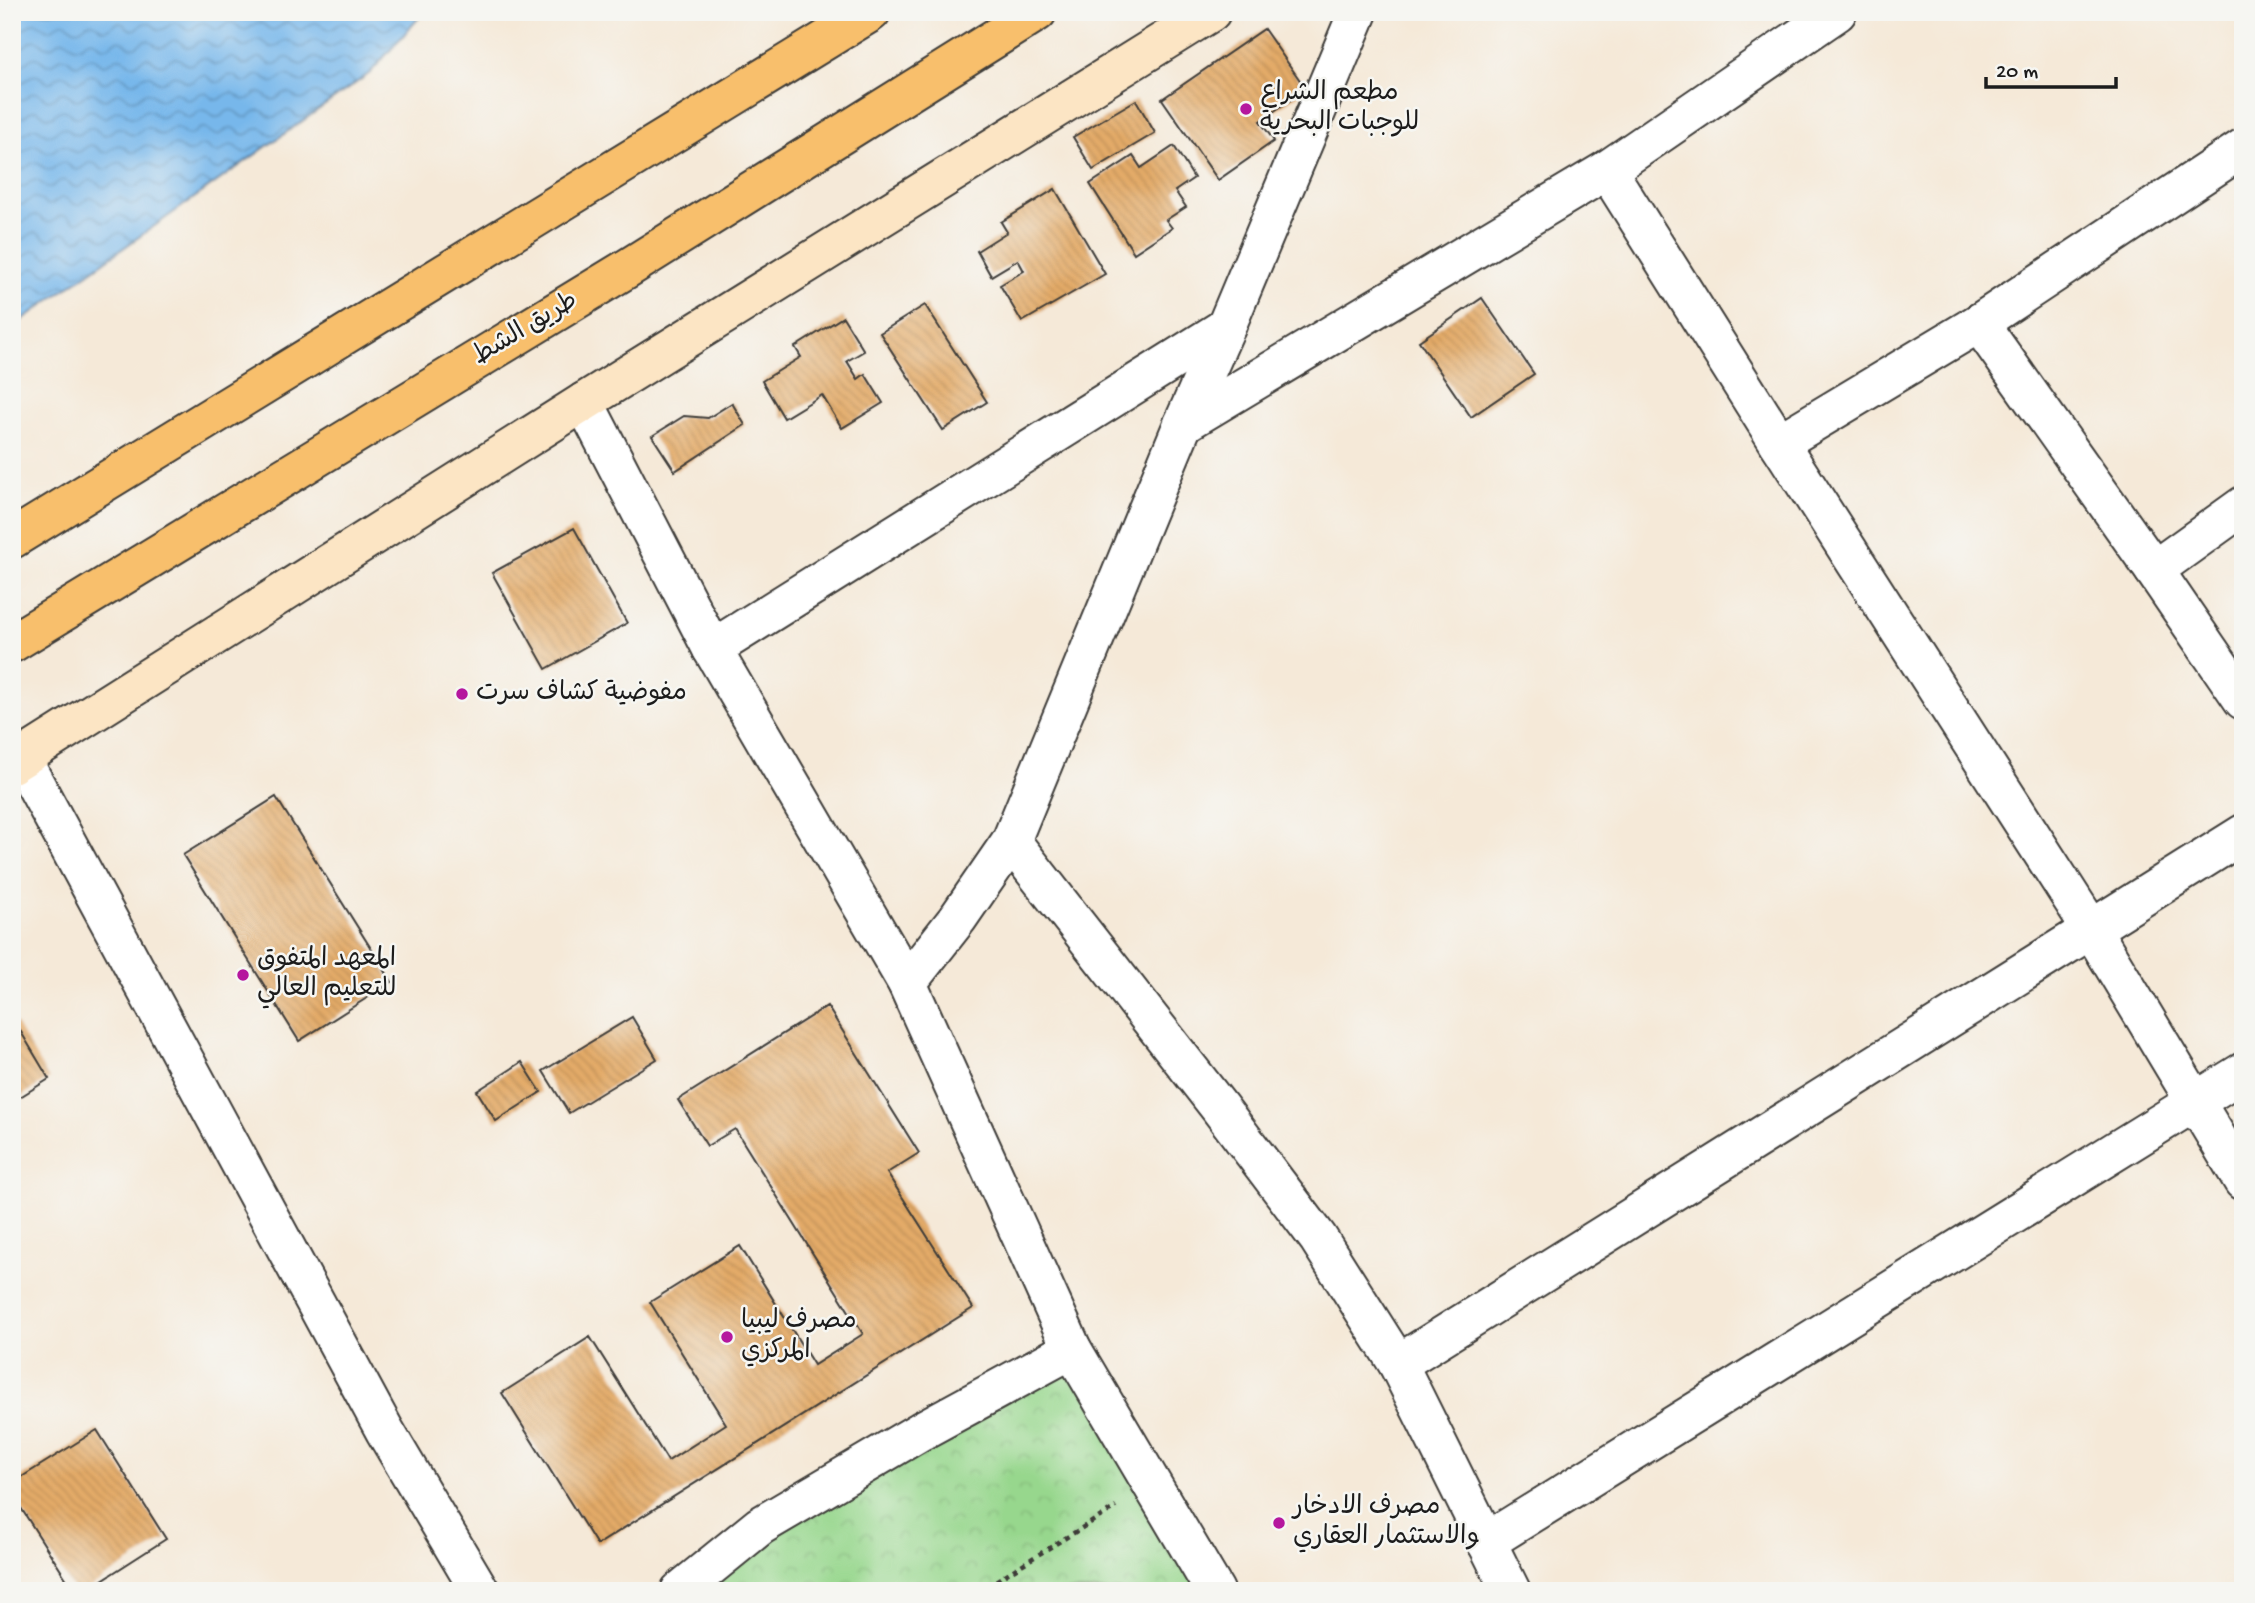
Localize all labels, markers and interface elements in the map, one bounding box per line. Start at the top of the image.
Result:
scale bar [1986,46,2115,90]
text: 20 m [1996,61,2038,86]
place label: مطعم الشراع للوجبات البحرية [1260,79,1419,140]
marker: مطعم الشراع للوجبات البحرية [1238,101,1254,117]
street label: طريق الشط [468,287,584,373]
place label: مفوضية كشاف سرت [476,679,687,710]
marker: مفوضية كشاف سرت [454,686,470,702]
place label: المعهد المتفوق للتعليم العالي [257,945,396,1009]
marker: المعهد المتفوق للتعليم العالي [235,967,251,983]
place label: مصرف ليبيا المركزي [741,1307,857,1368]
marker: مصرف ليبيا المركزي [719,1329,735,1345]
place label: مصرف الادخار والاستثمار العقاري [1291,1493,1480,1554]
marker: مصرف الادخار والاستثمار العقاري [1271,1515,1287,1531]

